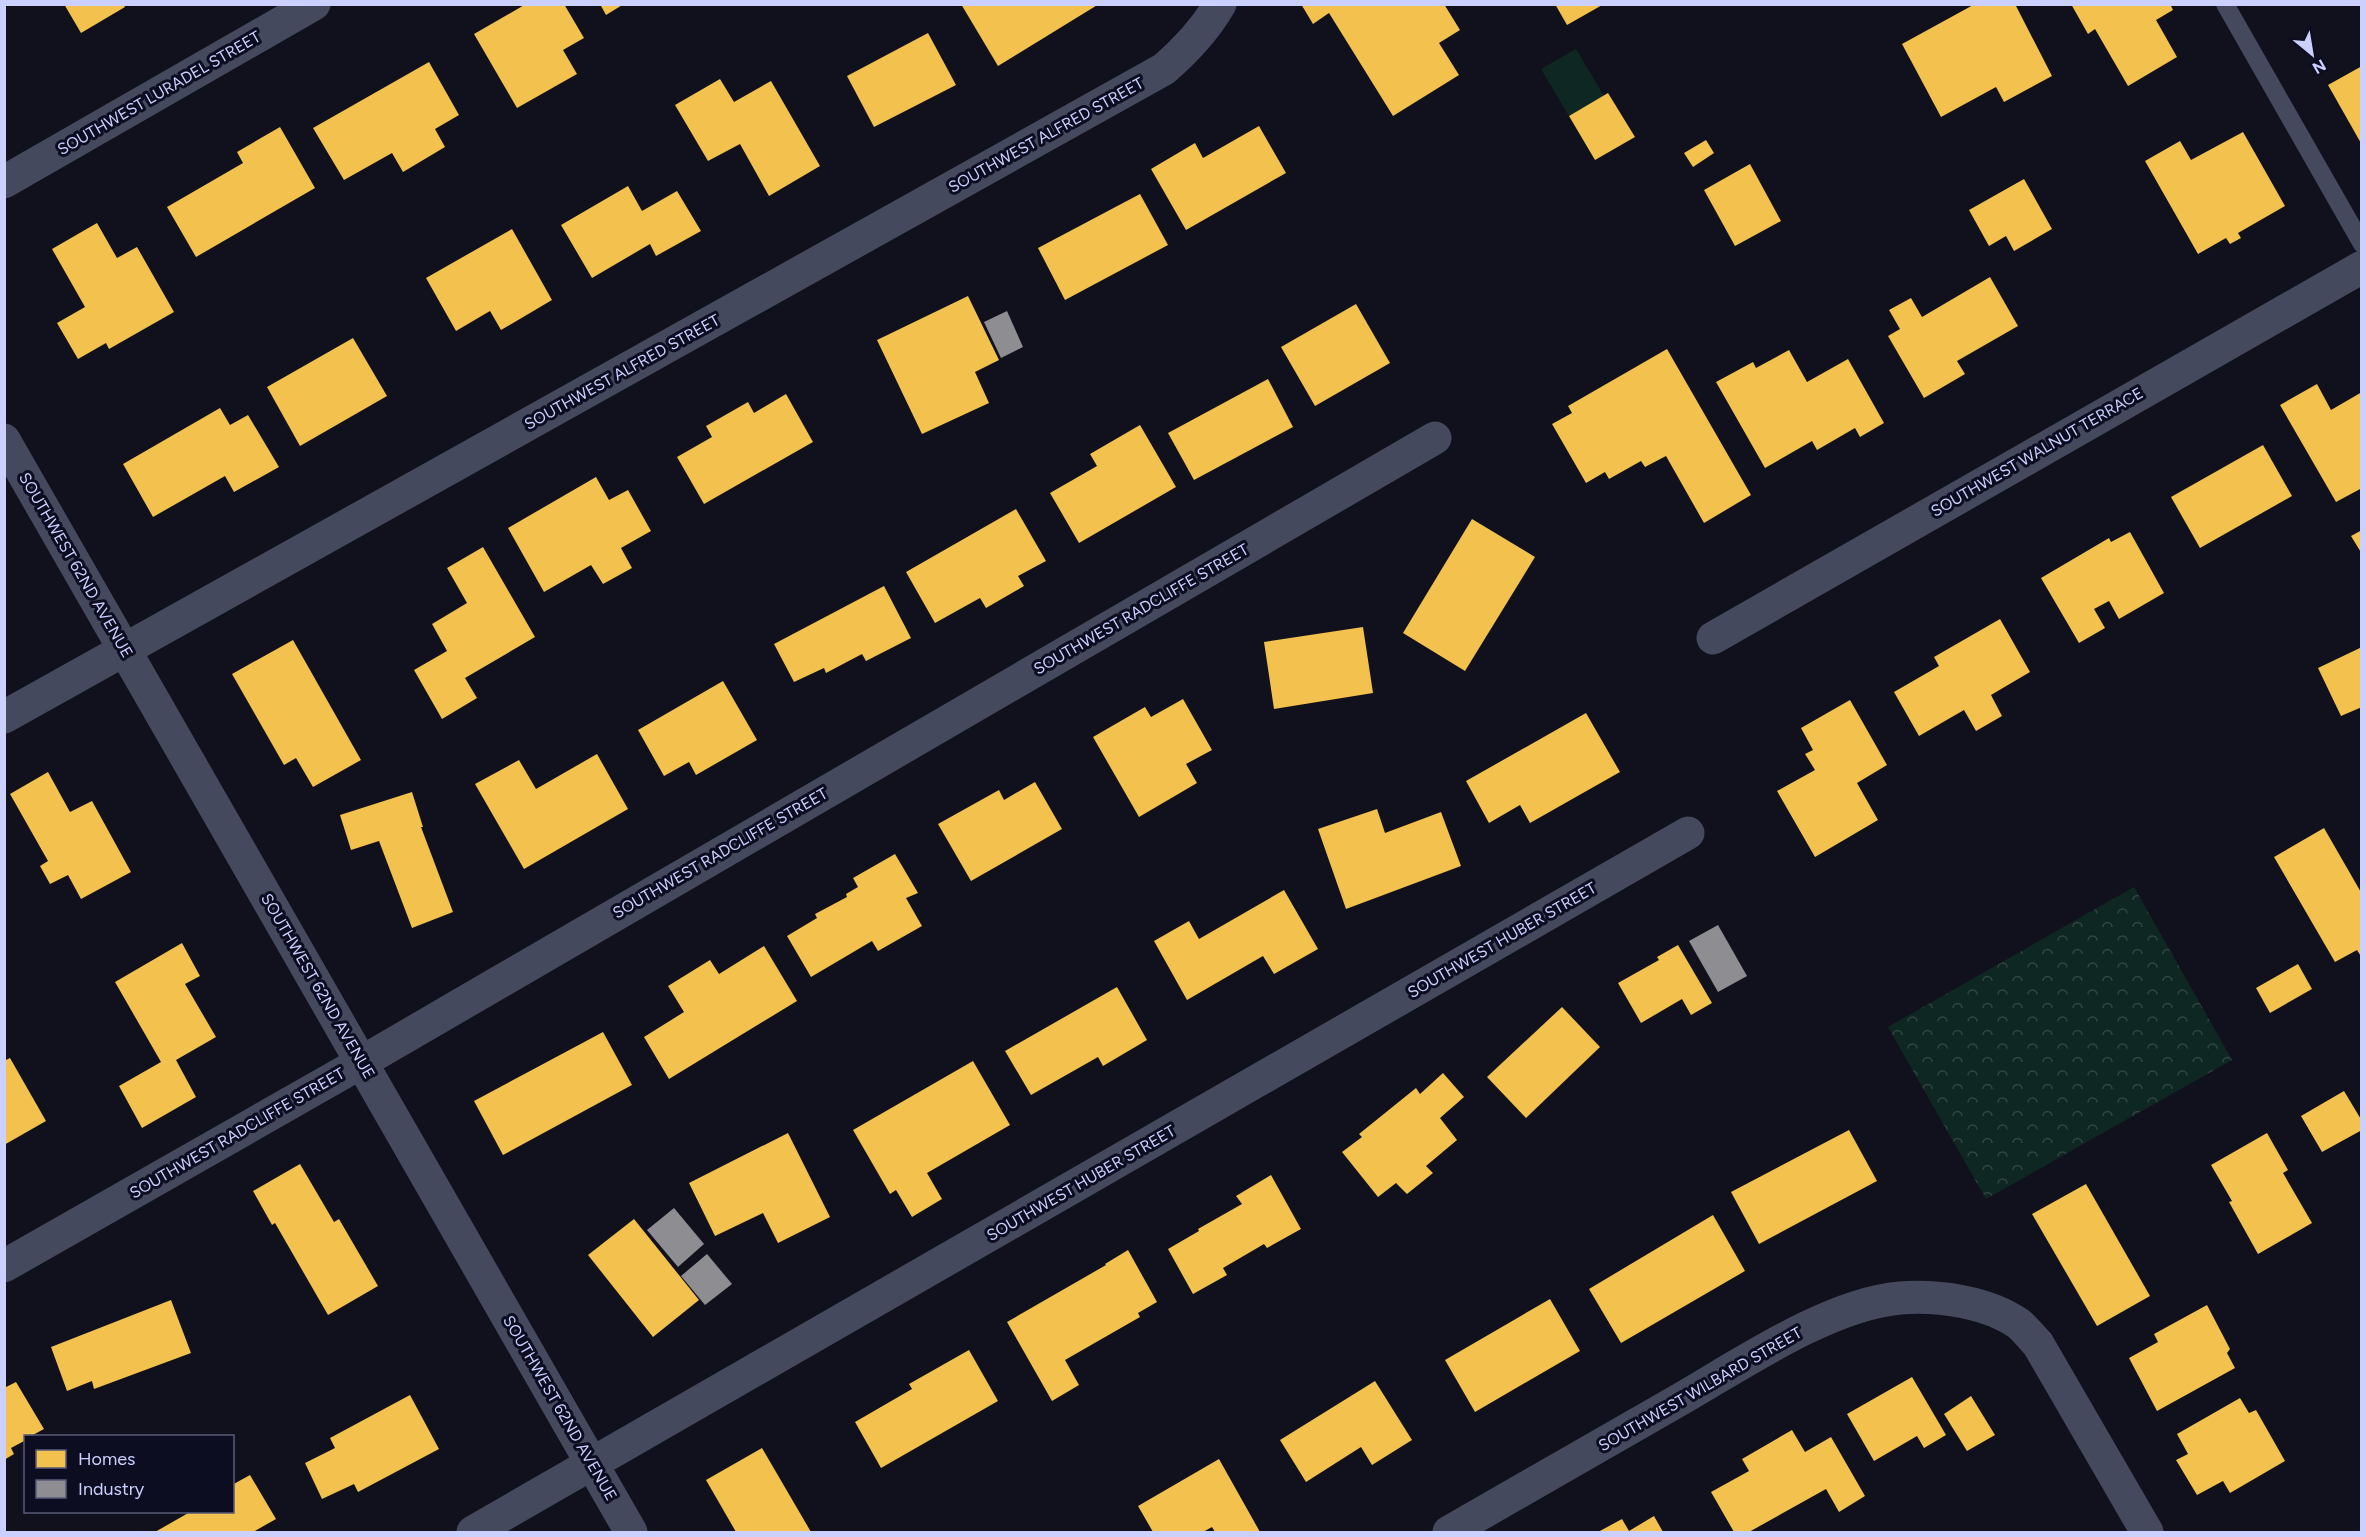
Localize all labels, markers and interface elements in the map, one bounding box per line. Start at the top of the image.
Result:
north arrow [2282,24,2342,84]
street label: SOUTHWEST LURADEL STREET [54,27,264,159]
text: N [2309,55,2329,78]
street label: SOUTHWEST ALFRED STREET [945,73,1147,197]
street label: SOUTHWEST ALFRED STREET [521,310,723,434]
street label: SOUTHWEST WALNUT TERRACE [1928,383,2146,521]
street label: SOUTHWEST 62ND AVENUE [15,469,137,661]
street label: SOUTHWEST RADCLIFFE STREET [1030,539,1252,678]
street label: SOUTHWEST RADCLIFFE STREET [609,783,831,922]
street label: SOUTHWEST HUBER STREET [1404,878,1600,1002]
street label: SOUTHWEST 62ND AVENUE [257,890,379,1082]
street label: SOUTHWEST RADCLIFFE STREET [126,1063,348,1202]
street label: SOUTHWEST HUBER STREET [983,1121,1179,1245]
street label: SOUTHWEST 62ND AVENUE [499,1312,621,1504]
street label: SOUTHWEST WILBARD STREET [1595,1323,1805,1455]
legend [24,1435,234,1513]
text: Homes [78,1448,136,1470]
text: Industry [78,1478,145,1500]

